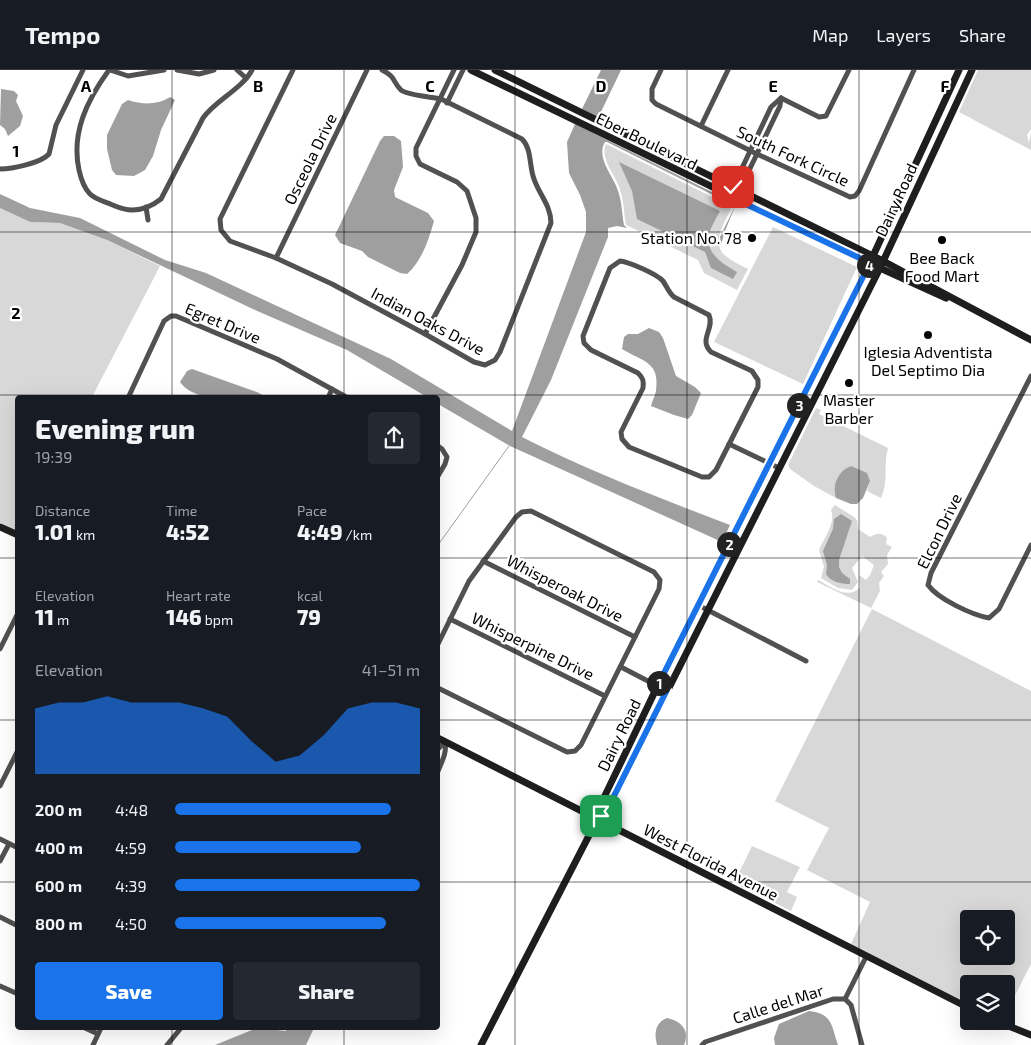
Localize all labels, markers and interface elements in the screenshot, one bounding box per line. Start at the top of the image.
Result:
text: Tempo [25,20,100,49]
text: Map [812,24,848,46]
text: Layers [876,24,931,46]
text: Share [959,24,1006,46]
text: A [81,76,92,95]
text: B [253,76,263,95]
text: C [425,76,435,95]
text: D [596,76,607,95]
text: E [768,76,778,95]
text: F [941,76,950,95]
street label: Eber Boulevard [593,108,701,173]
street label: Osceola Drive [279,110,340,208]
street label: South Fork Circle [734,121,853,190]
text: 1 [13,141,19,160]
street label: Dairy Road [870,160,921,239]
pin [712,166,754,208]
icon: check [719,173,747,201]
place label: Station No. 78 [641,228,742,247]
marker: Station No. 78 [746,232,758,244]
marker: Bee Back Food Mart [936,234,948,246]
place label: Bee Back Food Mart [905,248,979,285]
pin: 4 [856,252,882,278]
text: 4 [865,257,874,274]
street label: Indian Oaks Drive [368,283,488,358]
street label: Egret Drive [183,298,264,347]
text: 2 [11,303,21,322]
marker: Iglesia Adventista Del Septimo Dia [922,329,934,341]
place label: Iglesia Adventista Del Septimo Dia [864,342,993,379]
marker: Master Barber [843,377,855,389]
place label: Master Barber [823,390,876,427]
pin: 3 [786,392,812,418]
text: 3 [796,397,803,414]
text: Evening run [35,411,195,445]
button: share [368,412,420,464]
text: 19:39 [35,447,72,466]
street label: Elcon Drive [912,490,965,572]
text: Distance [35,502,90,519]
text: Time [166,502,197,519]
text: Pace [297,502,327,519]
text: 1.01 [35,519,73,544]
text: 4:52 [166,519,209,544]
text: 4:49 [297,519,343,544]
text: km [73,526,95,543]
text: /km [343,526,372,543]
pin: 2 [716,532,742,556]
text: 2 [725,536,734,553]
street label: Whisperoak Drive [504,550,627,625]
text: Elevation [35,587,94,604]
text: Heart rate [166,587,231,604]
text: kcal [297,587,323,604]
text: 11 [35,604,54,629]
text: 146 [166,604,202,629]
text: 79 [297,604,321,629]
street label: Whisperpine Drive [469,608,597,683]
text: m [54,611,69,628]
text: bpm [202,611,233,628]
text: Elevation [35,660,103,679]
text: 41–51 m [362,660,420,679]
pin: 1 [646,670,672,696]
text: 1 [656,675,663,692]
street label: Dairy Road [593,695,644,774]
pin [580,795,622,837]
text: 200 m [35,800,82,819]
text: 4:48 [115,800,148,819]
icon: arrive [587,802,615,830]
street label: West Florida Avenue [641,819,782,904]
text: 400 m [35,838,83,857]
text: 4:59 [115,838,146,857]
text: 600 m [35,876,82,895]
text: 4:39 [115,876,147,895]
map controls [960,910,1015,1030]
button: locate [960,910,1015,965]
text: 800 m [35,914,83,933]
text: 4:50 [115,914,147,933]
button: Save [35,962,223,1020]
button: Share [233,962,420,1020]
button: layers [960,975,1015,1030]
street label: Calle del Mar [730,980,826,1027]

